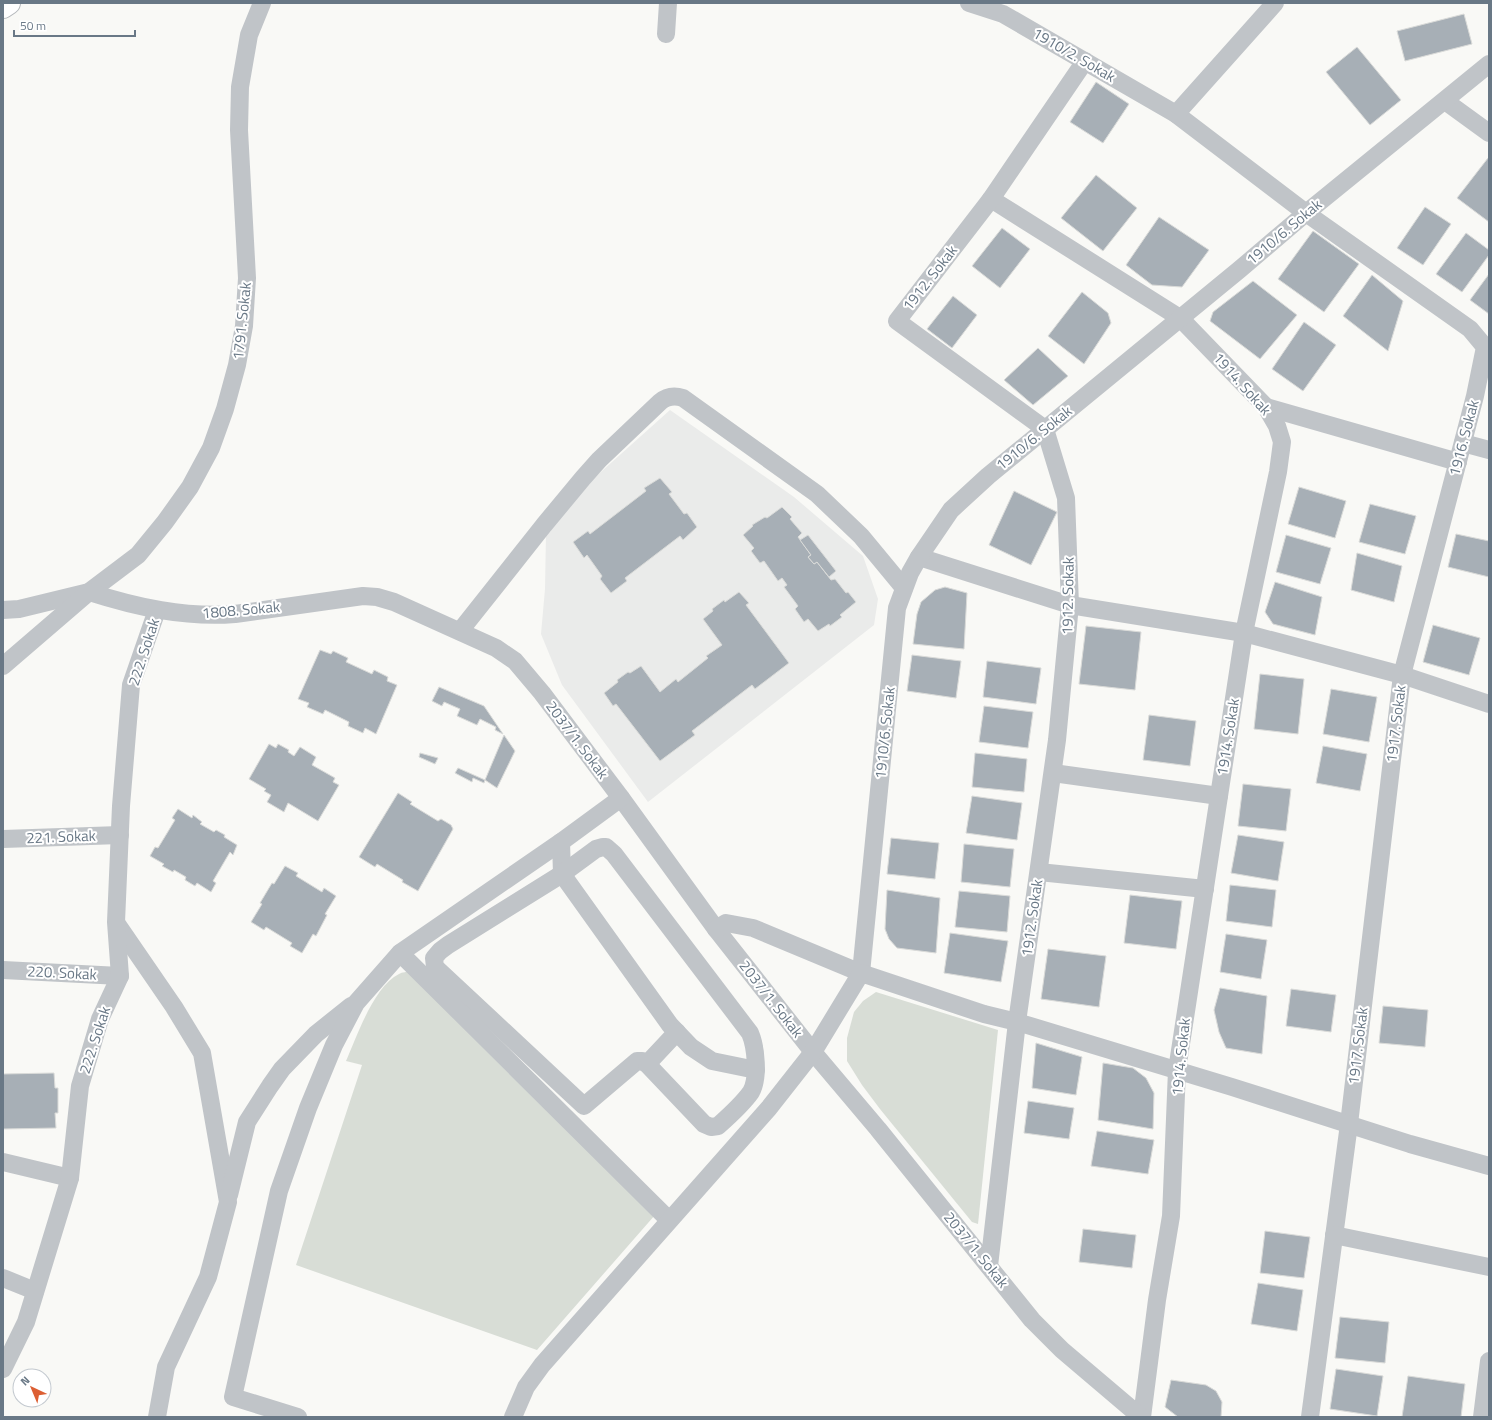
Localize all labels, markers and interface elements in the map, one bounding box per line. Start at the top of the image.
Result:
scale bar [14,12,135,38]
text: 50 m [20,16,46,35]
street label: 1910/2. Sokak [1028,21,1120,88]
street label: 1910/6. Sokak [1241,193,1327,270]
street label: 1912. Sokak [897,240,963,316]
street label: 1791. Sokak [226,281,257,361]
street label: 1914. Sokak [1208,347,1277,420]
street label: 1916. Sokak [1442,397,1485,479]
street label: 1910/6. Sokak [990,400,1077,476]
street label: 1912. Sokak [1055,557,1080,635]
street label: 1808. Sokak [201,595,281,624]
street label: 222. Sokak [122,615,165,689]
street label: 1917. Sokak [1379,684,1412,764]
street label: 1910/6. Sokak [868,686,901,780]
street label: 2037/1. Sokak [540,696,614,784]
street label: 1914. Sokak [1210,697,1245,777]
street label: 221. Sokak [26,824,96,849]
street label: 1912. Sokak [1015,878,1048,958]
street label: 2037/1. Sokak [734,955,809,1042]
street label: 220. Sokak [27,959,97,986]
street label: 222. Sokak [73,1003,116,1077]
street label: 1917. Sokak [1341,1006,1374,1086]
street label: 1914. Sokak [1165,1017,1196,1097]
street label: 2037/1. Sokak [938,1206,1014,1293]
north arrow [12,1368,52,1408]
text: N [17,1372,33,1389]

